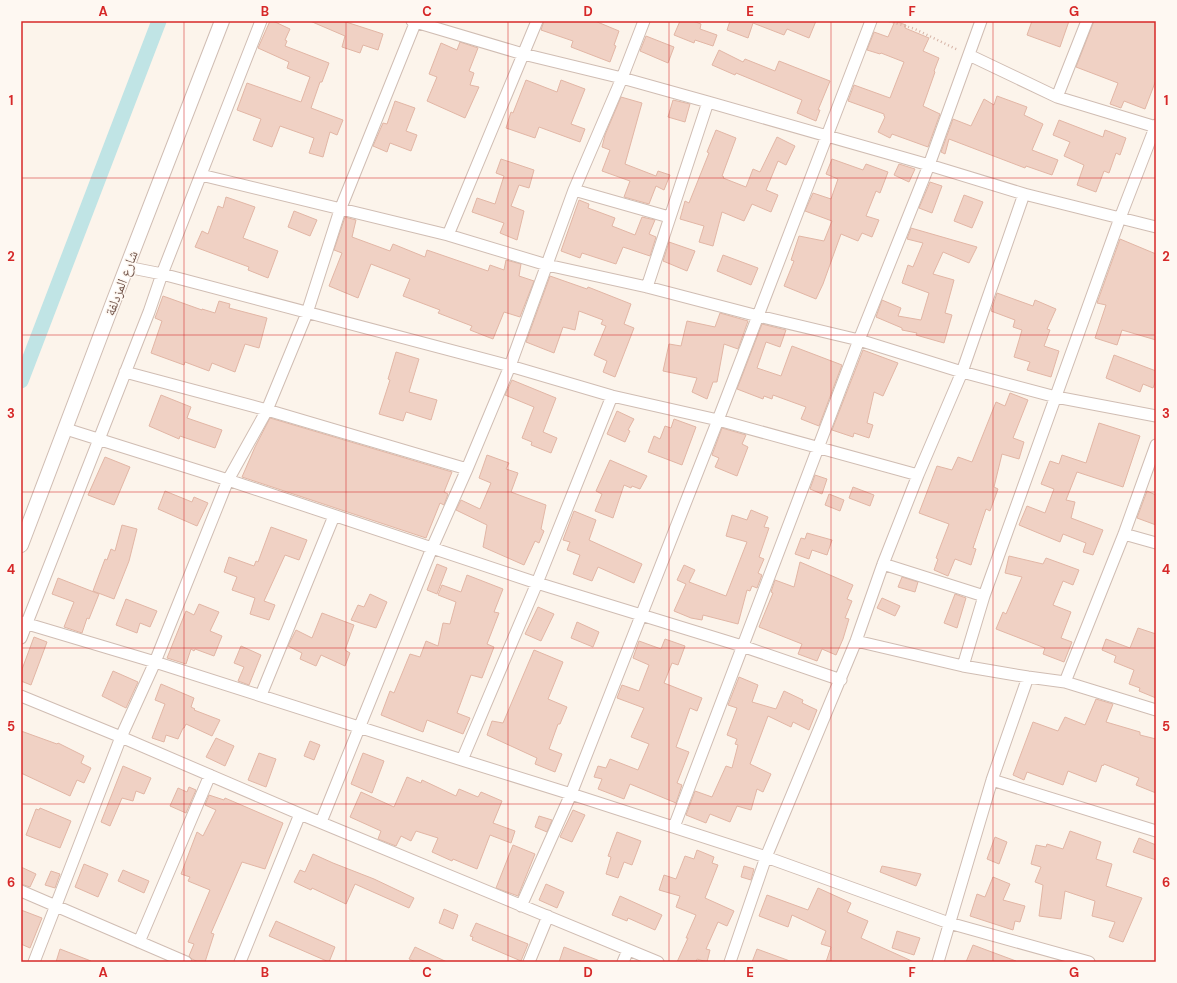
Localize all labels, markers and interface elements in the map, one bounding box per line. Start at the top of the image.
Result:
text: A [98,3,108,20]
text: B [261,3,269,20]
text: C [422,3,432,20]
text: D [583,3,593,20]
text: E [746,3,754,20]
text: F [908,3,916,20]
text: G [1069,3,1079,20]
text: 1 [9,92,13,109]
text: 1 [1164,92,1168,109]
text: 2 [7,248,15,265]
street label: شارع المزدلفة [100,248,143,319]
text: 2 [1162,248,1170,265]
text: 3 [7,405,15,422]
text: 3 [1162,405,1170,422]
text: 4 [7,561,15,578]
text: 4 [1162,561,1170,578]
text: 5 [7,718,15,735]
text: 5 [1162,718,1170,735]
text: 6 [7,874,15,891]
text: 6 [1162,874,1170,891]
text: A [98,964,108,981]
text: B [261,964,269,981]
text: C [422,964,432,981]
text: D [583,964,593,981]
text: E [746,964,754,981]
text: F [908,964,916,981]
text: G [1069,964,1079,981]

